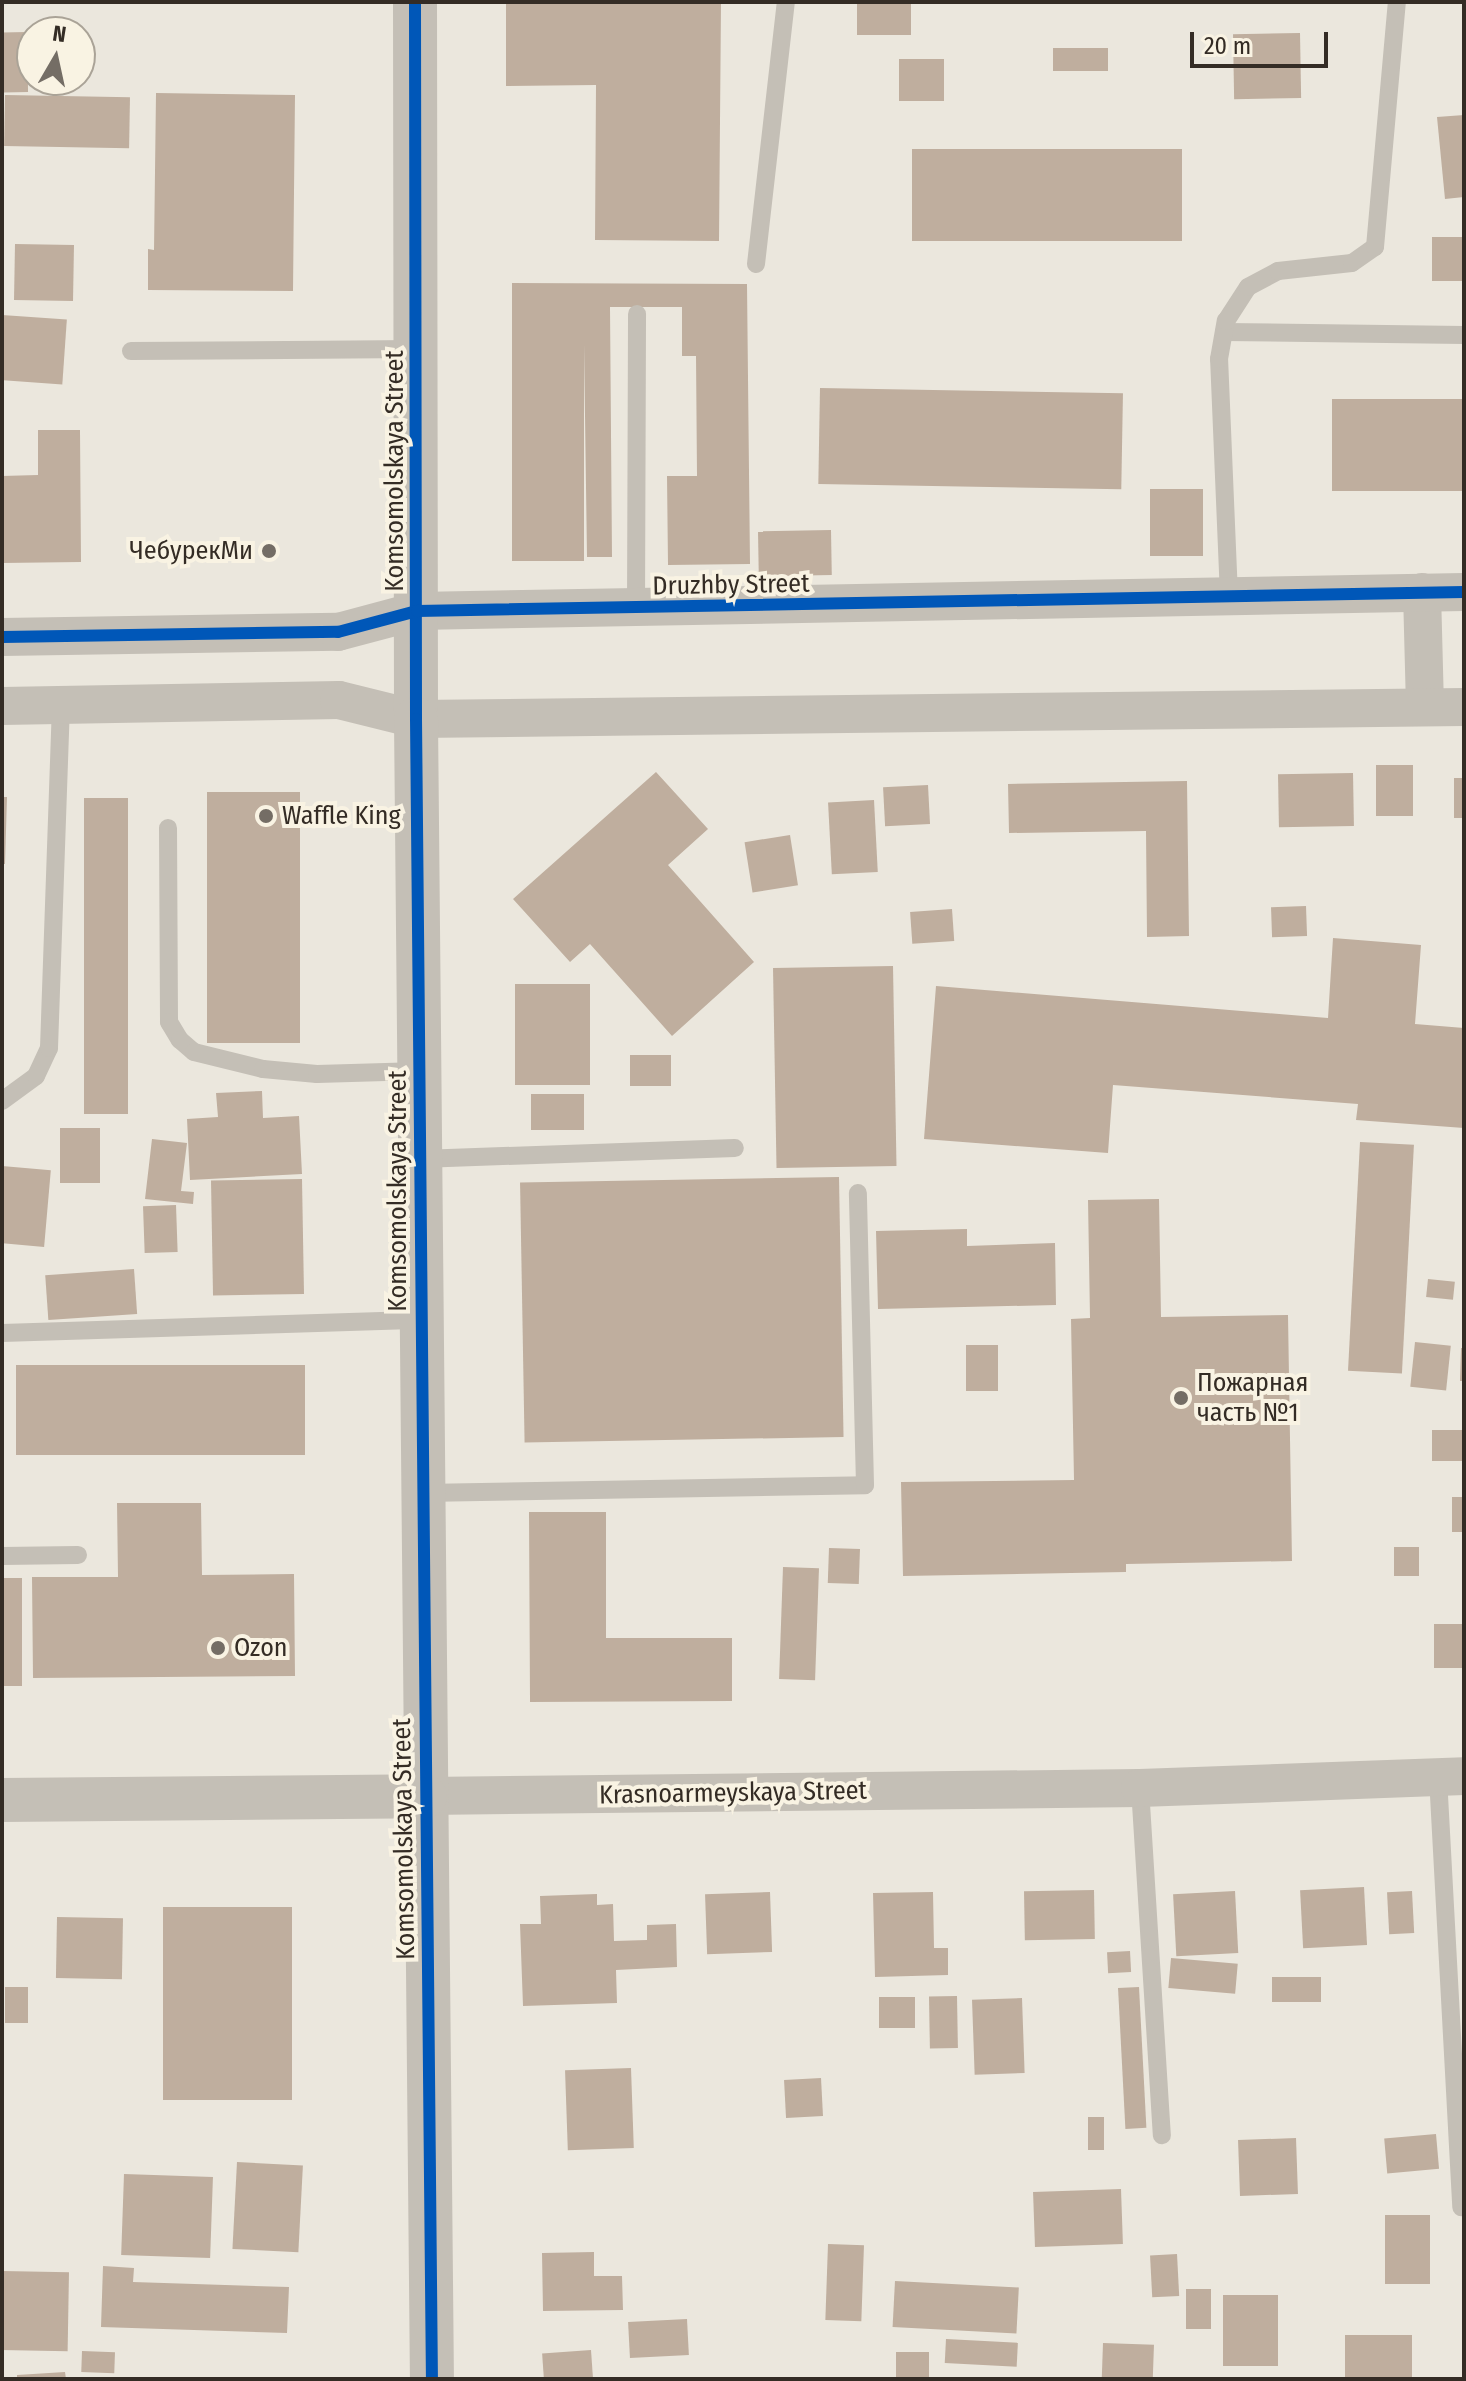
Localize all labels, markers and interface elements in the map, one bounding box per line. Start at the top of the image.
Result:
north arrow [16,16,96,96]
scale bar [1194,16,1332,66]
text: N [51,19,68,48]
text: 20 m [1204,32,1251,60]
street label: Komsomolskaya Street [379,350,411,592]
place label: ЧебурекМи [130,535,253,567]
marker: ЧебурекМи [260,542,278,560]
street label: Druzhby Street [652,568,810,602]
place label: Waffle King [282,800,401,832]
marker: Waffle King [257,807,275,825]
street label: Komsomolskaya Street [382,1070,414,1312]
place label: Пожарная часть №1 [1197,1367,1308,1428]
marker: Пожарная часть №1 [1172,1389,1190,1407]
place label: Ozon [234,1632,288,1664]
marker: Ozon [209,1639,227,1657]
street label: Komsomolskaya Street [386,1718,422,1960]
street label: Krasnoarmeyskaya Street [599,1775,867,1811]

